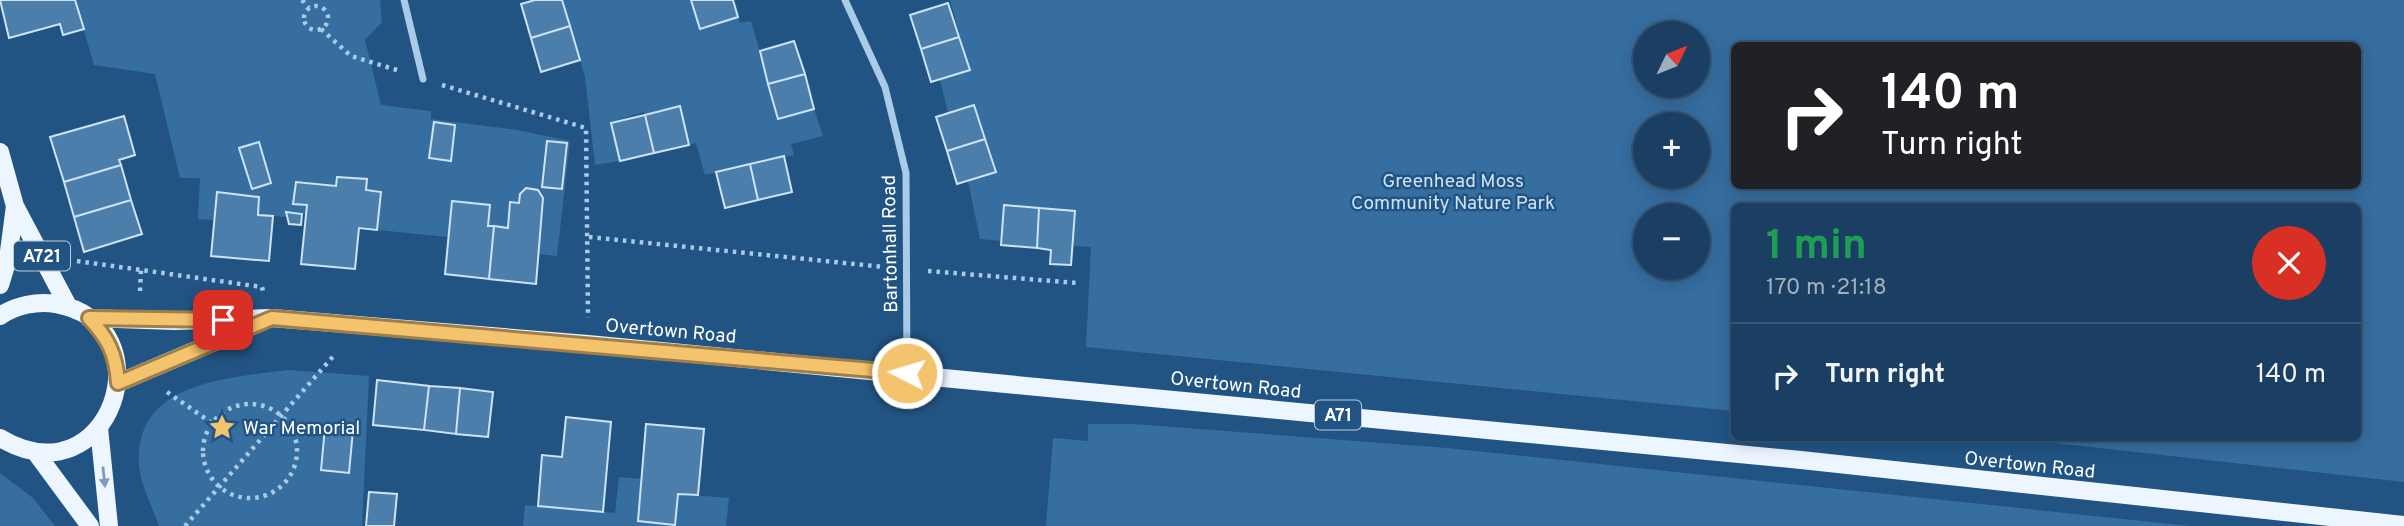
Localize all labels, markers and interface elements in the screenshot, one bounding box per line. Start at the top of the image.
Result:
north arrow [1633,21,1710,98]
map controls [1633,21,1710,280]
text: 140 m [1881,65,2020,127]
icon: right [1766,70,1857,161]
button: + [1633,112,1710,189]
text: Turn right [1881,126,2023,166]
park label: Greenhead Moss Community Nature Park [1351,170,1555,216]
street label: Bartonhall Road [878,175,904,313]
button: − [1633,203,1710,280]
text: 1 min [1766,221,1867,274]
button: close [2252,226,2326,300]
road number: A721 [14,242,70,270]
text: 170 m · 21:18 [1766,274,1887,303]
pin [193,290,253,350]
icon: arrive [204,301,242,339]
street label: Overtown Road [604,314,737,350]
position arrow [870,336,944,410]
icon: right [1766,357,1804,395]
text: Turn right [1825,359,1945,392]
text: 140 m [2256,359,2326,392]
street label: Overtown Road [1169,367,1302,405]
road number: A71 [1315,400,1361,430]
place icon: War Memorial [207,412,237,442]
place label: War Memorial [243,417,360,441]
street label: Overtown Road [1963,447,2096,485]
one-way arrow [99,466,110,488]

